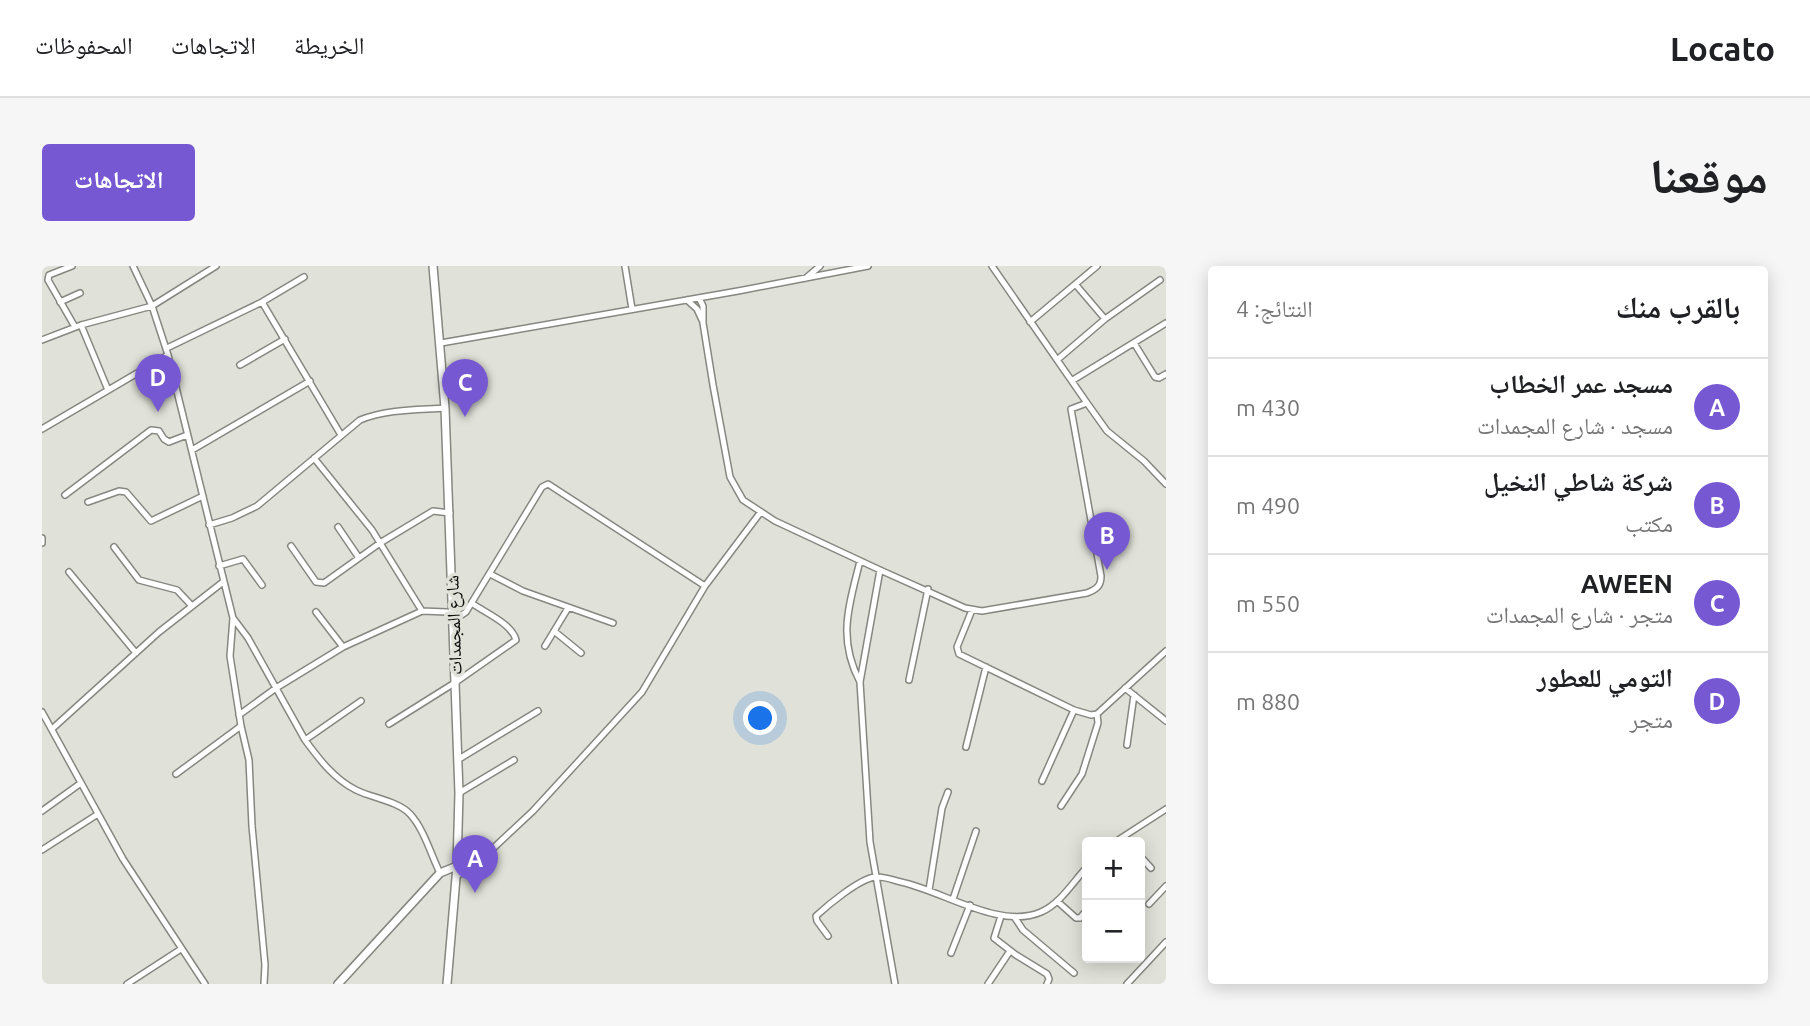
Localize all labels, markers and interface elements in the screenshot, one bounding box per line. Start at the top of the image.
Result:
text: Locato [1670,30,1775,67]
text: المحفوظات [35,32,133,59]
text: الاتجاهات [171,32,256,59]
text: الخريطة [294,32,365,59]
button: الاتجاهات [42,144,195,221]
text: موقعنا [1650,147,1768,202]
text: بالقرب منك [1616,290,1740,324]
text: النتائج: 4 [1236,296,1313,321]
pin: D [135,354,181,412]
pin: C [442,359,488,417]
text: مسجد عمر الخطاب [1489,369,1673,398]
text: 430 m [1236,395,1300,420]
text: A [1709,395,1725,420]
text: مسجد · شارع المجمدات [1477,413,1673,438]
text: شركة شاطي النخيل [1484,467,1673,496]
text: 490 m [1236,493,1300,518]
text: B [1709,493,1725,518]
text: مكتب [1625,511,1673,536]
pin: B [1084,512,1130,570]
text: AWEEN [1581,569,1673,598]
street label: شارع المجمدات [441,575,467,675]
text: 550 m [1236,591,1300,616]
text: C [1710,591,1724,616]
text: متجر · شارع المجمدات [1486,602,1673,627]
text: التومي للعطور [1537,663,1673,692]
text: 880 m [1236,689,1300,714]
text: D [1709,689,1725,714]
your location [743,701,777,735]
text: متجر [1630,707,1673,732]
pin: A [452,835,498,893]
map controls [1082,837,1145,963]
button: + [1082,837,1145,900]
button: − [1082,900,1145,963]

